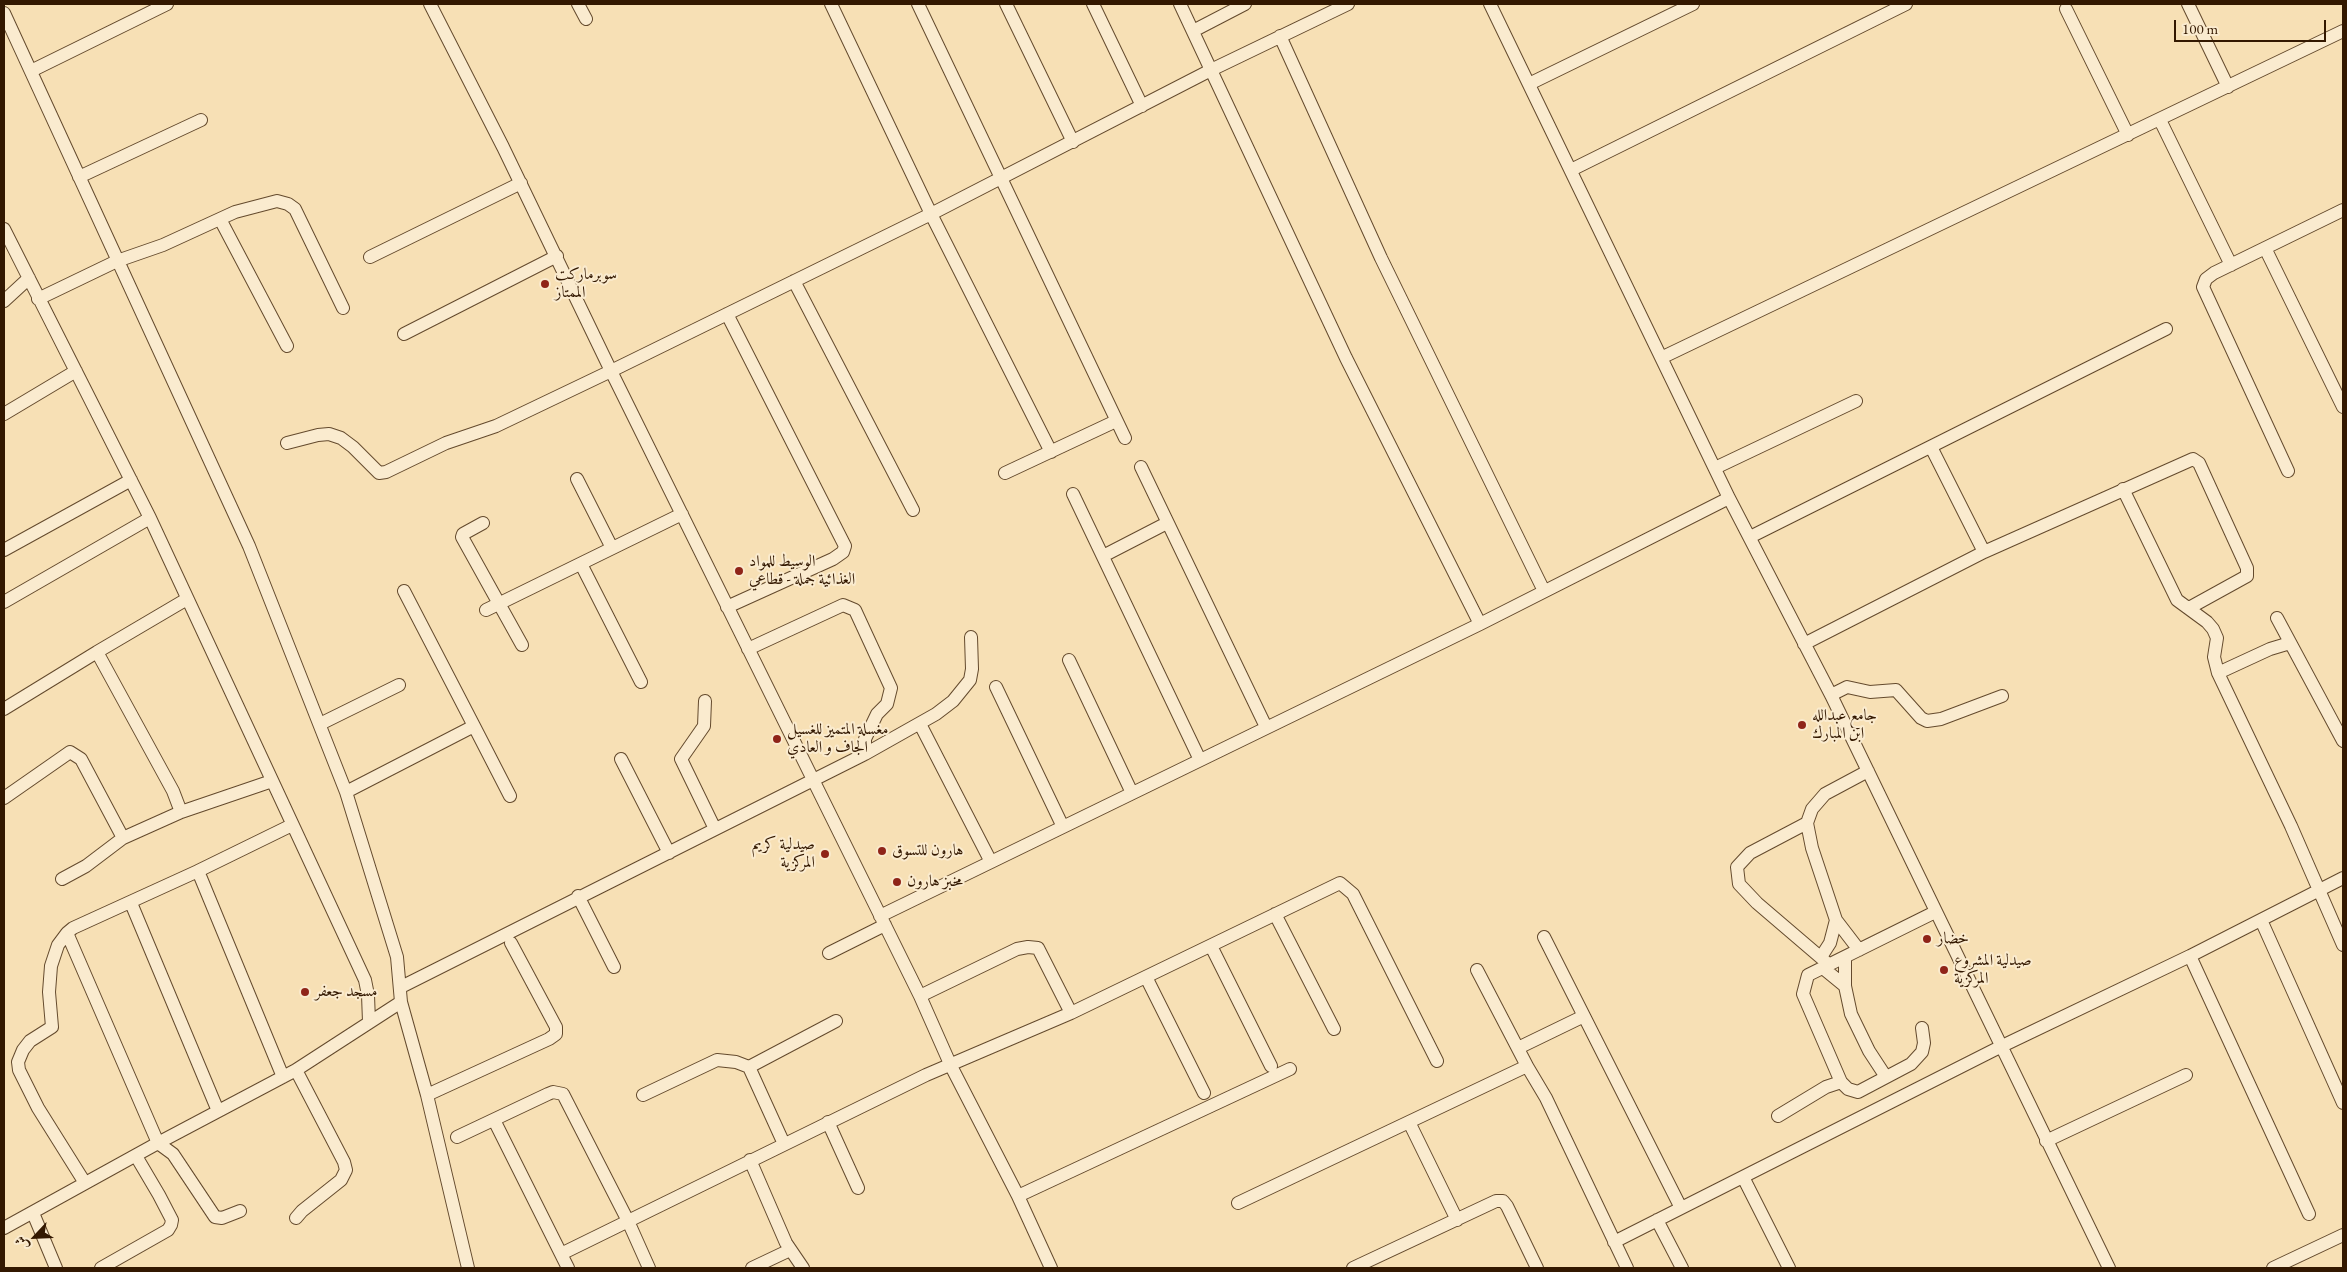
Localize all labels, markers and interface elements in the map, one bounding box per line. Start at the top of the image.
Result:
scale bar [2177,10,2330,42]
text: 100 m [2182,19,2218,38]
place label: سوبرماركت الممتاز [555,265,617,303]
marker: سوبرماركت الممتاز [539,278,551,290]
place label: الوسيط للمواد الغذائية جملة - قطاعي [749,552,855,590]
marker: الوسيط للمواد الغذائية جملة - قطاعي [733,565,745,577]
place label: جامع عبدالله ابن المبارك [1812,706,1877,744]
marker: جامع عبدالله ابن المبارك [1796,719,1808,731]
place label: مغسلة المتميز للغسيل الجاف و العادي [787,720,888,758]
marker: مغسلة المتميز للغسيل الجاف و العادي [771,733,783,745]
place label: صيدلية كريم المركزية [752,835,815,873]
place label: هارون للتسوق [892,841,964,861]
marker: هارون للتسوق [876,845,888,857]
marker: صيدلية كريم المركزية [819,848,831,860]
place label: مخبز هارون [907,872,963,892]
marker: مخبز هارون [891,876,903,888]
place label: خضار [1937,929,1969,949]
marker: خضار [1921,933,1933,945]
place label: صيدلية المشروع المركزية [1954,951,2032,989]
marker: صيدلية المشروع المركزية [1938,964,1950,976]
place label: مسجد جعفر [315,982,377,1002]
marker: مسجد جعفر [299,986,311,998]
north arrow [10,1212,60,1262]
text: ش [10,1233,33,1253]

